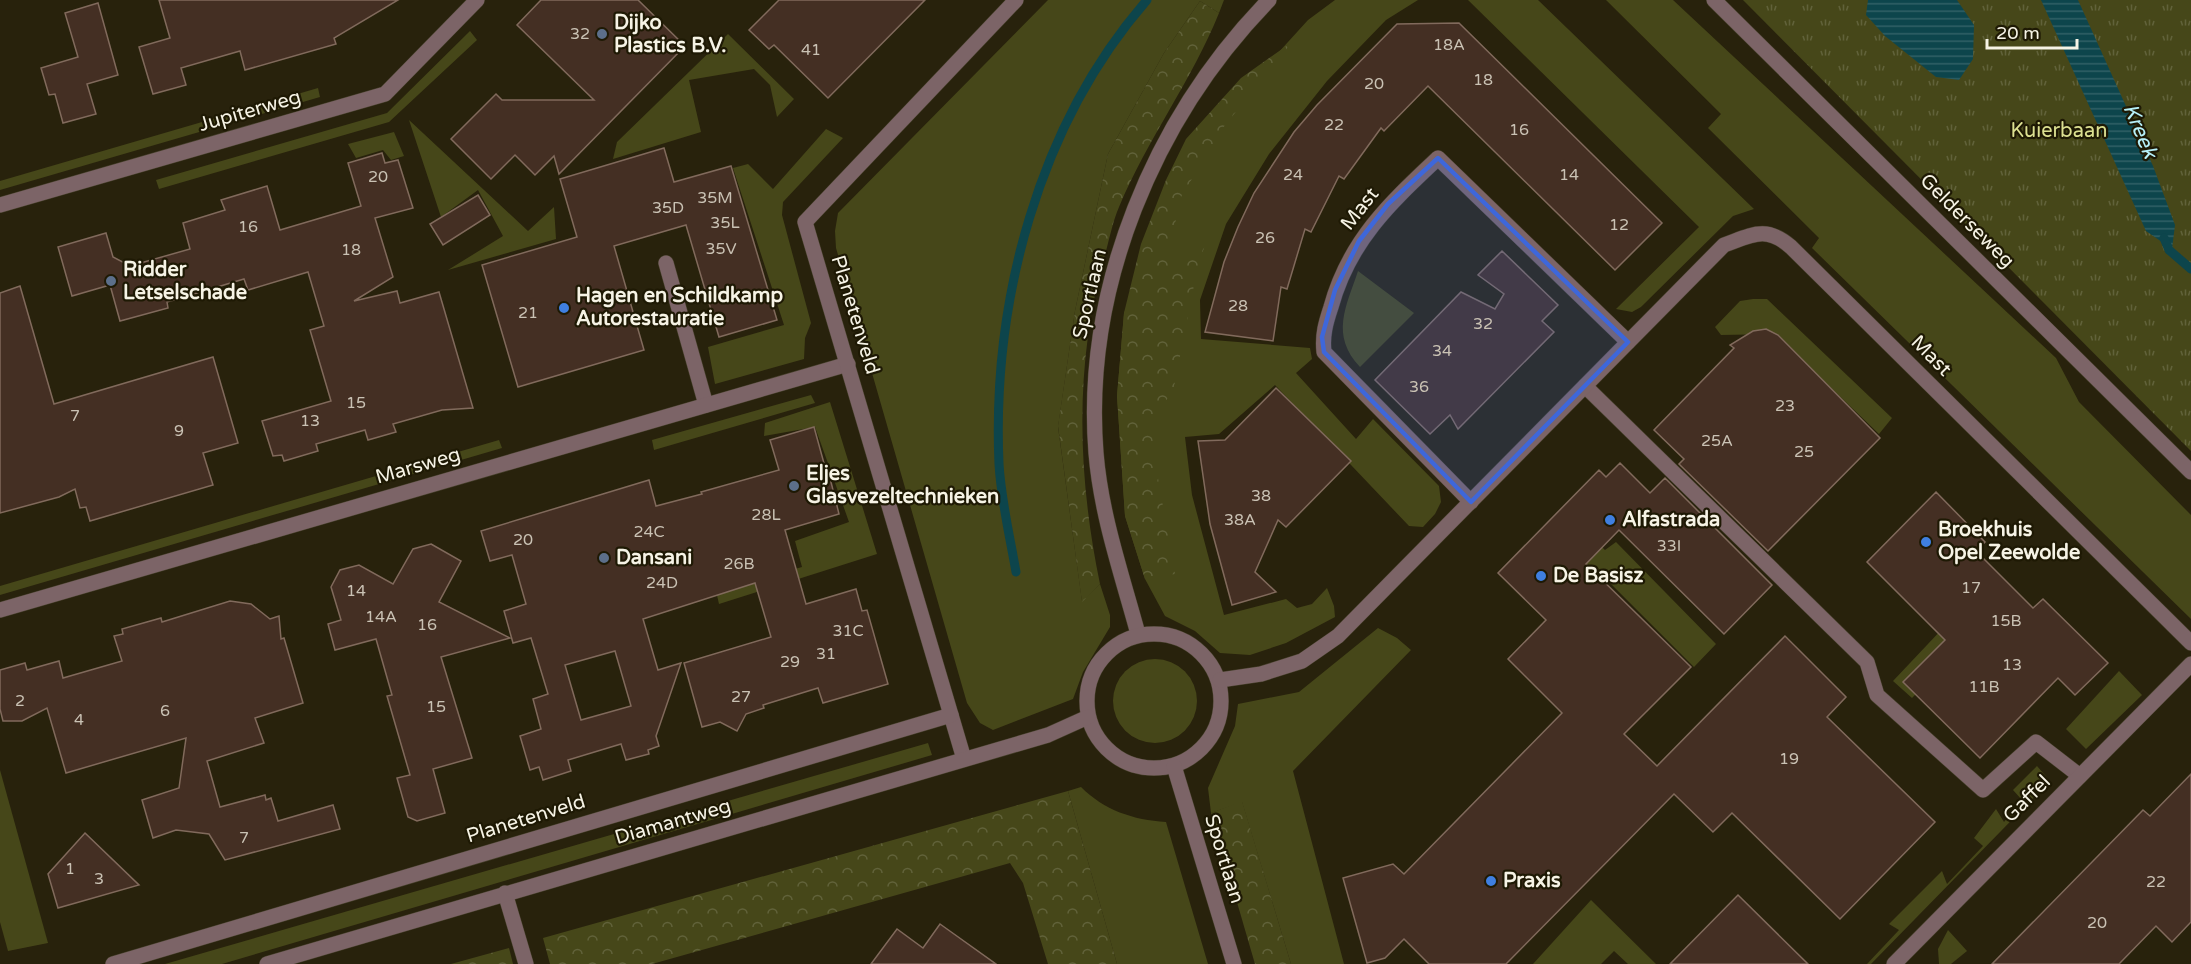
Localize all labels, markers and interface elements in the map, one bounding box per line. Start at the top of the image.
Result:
place label: Dijko Plastics B.V. [614,11,727,58]
scale bar [1987,12,2077,50]
text: 20 m [1996,22,2040,44]
house number: 32 [570,24,590,44]
marker: Dijko Plastics B.V. [595,27,609,41]
house number: 18A [1433,35,1465,55]
house number: 41 [801,40,821,60]
house number: 18 [1473,70,1493,90]
house number: 20 [1364,74,1384,94]
street label: Jupiterweg [196,85,304,137]
water label: Kreek [2117,100,2163,164]
house number: 22 [1324,115,1344,135]
park label: Kuierbaan [2011,119,2107,143]
house number: 16 [1509,120,1529,140]
house number: 24 [1283,165,1303,185]
house number: 14 [1559,165,1579,185]
house number: 20 [368,167,388,187]
street label: Gelderseweg [1915,169,2019,273]
street label: Mast [1336,183,1384,235]
house number: 35M [697,188,733,208]
house number: 35D [652,198,684,218]
house number: 35L [710,213,740,233]
house number: 12 [1609,215,1629,235]
house number: 16 [238,217,258,237]
house number: 26 [1255,228,1275,248]
house number: 35V [705,239,737,259]
house number: 18 [341,240,361,260]
street label: Sportlaan [1068,247,1112,341]
street label: Planetenveld [826,253,884,377]
place label: Ridder Letselschade [123,258,247,305]
marker: Ridder Letselschade [104,274,118,288]
place label: Hagen en Schildkamp Autorestauratie [576,284,783,331]
house number: 28 [1228,296,1248,316]
marker: Hagen en Schildkamp Autorestauratie [557,301,571,315]
house number: 21 [518,303,538,323]
house number: 32 [1473,314,1493,334]
street label: Mast [1906,331,1957,382]
house number: 34 [1432,341,1452,361]
house number: 36 [1409,377,1429,397]
house number: 15 [346,393,366,413]
house number: 23 [1775,396,1795,416]
house number: 7 [70,406,80,426]
house number: 13 [300,411,320,431]
house number: 9 [174,421,184,441]
house number: 25A [1701,431,1733,451]
street label: Marsweg [373,442,463,490]
house number: 25 [1794,442,1814,462]
place label: Eljes Glasvezeltechnieken [806,462,999,509]
marker: Eljes Glasvezeltechnieken [787,479,801,493]
house number: 38 [1251,486,1271,506]
house number: 28L [751,505,781,525]
place label: Alfastrada [1622,508,1720,532]
house number: 38A [1224,510,1256,530]
marker: Alfastrada [1603,513,1617,527]
place label: Broekhuis Opel Zeewolde [1938,518,2080,565]
house number: 24C [633,522,665,542]
house number: 20 [513,530,533,550]
marker: Broekhuis Opel Zeewolde [1919,535,1933,549]
house number: 33I [1657,536,1681,556]
place label: Dansani [616,546,692,570]
marker: Dansani [597,551,611,565]
house number: 26B [723,554,755,574]
place label: De Basisz [1553,564,1643,588]
marker: De Basisz [1534,569,1548,583]
house number: 24D [646,573,678,593]
house number: 17 [1961,578,1981,598]
house number: 14 [346,581,366,601]
house number: 14A [365,607,397,627]
house number: 15B [1990,611,2022,631]
house number: 16 [417,615,437,635]
house number: 31C [832,621,864,641]
house number: 31 [816,644,836,664]
house number: 29 [780,652,800,672]
house number: 13 [2002,655,2022,675]
house number: 11B [1968,677,2000,697]
house number: 27 [731,687,751,707]
house number: 2 [15,691,25,711]
house number: 15 [426,697,446,717]
house number: 6 [160,701,170,721]
house number: 4 [74,710,84,730]
house number: 19 [1779,749,1799,769]
street label: Gaffel [1998,770,2056,828]
street label: Planetenveld [464,790,588,848]
street label: Diamantweg [612,794,734,850]
street label: Sportlaan [1199,812,1249,906]
house number: 7 [239,828,249,848]
house number: 1 [65,859,75,879]
house number: 3 [94,869,104,889]
place label: Praxis [1503,869,1561,893]
house number: 22 [2146,872,2166,892]
marker: Praxis [1484,874,1498,888]
house number: 20 [2087,913,2107,933]

